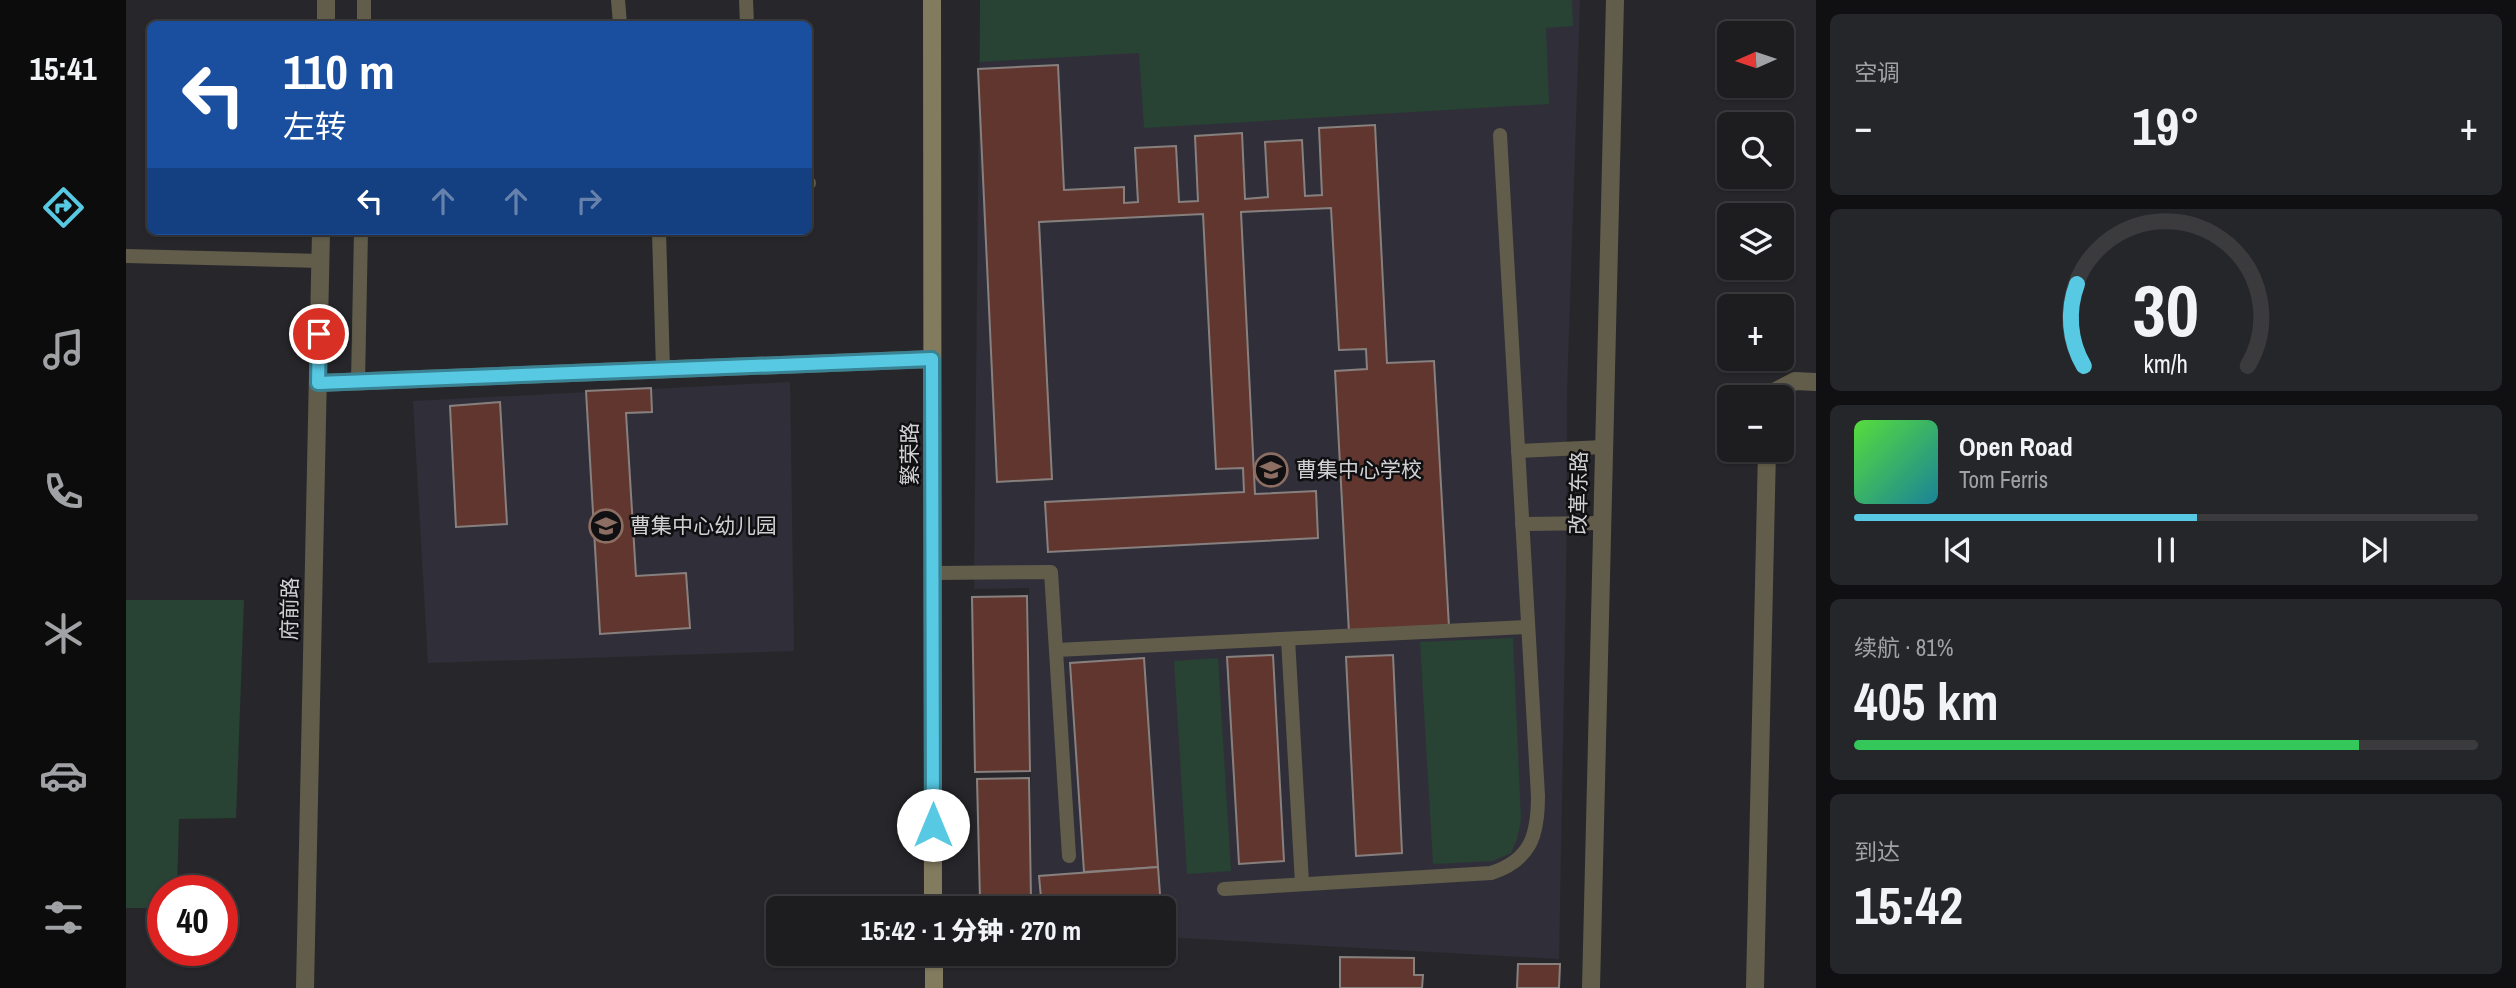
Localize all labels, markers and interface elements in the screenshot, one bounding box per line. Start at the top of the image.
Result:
north arrow [1717,21,1794,98]
map controls [1717,21,1794,462]
text: 110 m [283,38,395,104]
text: 15:41 [29,47,97,90]
icon: left [168,49,259,140]
text: 空调 [1854,57,1900,88]
text: 19° [2132,91,2200,161]
text: − [1854,101,1872,152]
text: + [2460,101,2478,152]
text: 左转 [283,105,347,148]
button: search [1717,112,1794,189]
icon: left [351,182,389,220]
icon: ahead [424,182,462,220]
icon: ahead [497,182,535,220]
icon: right [570,182,608,220]
icon: directions [39,183,88,232]
button: layers [1717,203,1794,280]
text: 30 [2133,261,2199,359]
button: + [1717,294,1794,371]
pin [289,304,349,364]
icon: arrive [300,315,338,353]
icon: music [39,325,88,374]
text: km/h [2144,346,2188,380]
button: − [1717,385,1794,462]
street label: 繁荣路 [895,423,924,486]
text: Open Road [1959,429,2073,464]
school or university icon: 曹集中心学校 [1252,451,1290,489]
street label: 改革东路 [1563,451,1594,535]
place label: 曹集中心学校 [1296,455,1422,484]
text: Tom Ferris [1959,464,2048,495]
icon: phone [39,467,88,516]
school or university icon: 曹集中心幼儿园 [587,507,625,545]
place label: 曹集中心幼儿园 [630,511,777,540]
icon: previous [1939,531,1977,569]
icon: pause [2147,531,2185,569]
icon: next [2355,531,2393,569]
street label: 府前路 [274,577,305,641]
icon: climate [39,609,88,658]
text: 续航 · 81% [1854,632,1953,663]
text: 405 km [1854,666,1999,736]
icon: car [39,751,88,800]
position arrow [896,788,970,862]
text: 到达 [1854,836,1900,867]
text: 15:42 [1854,870,1963,940]
speed limit sign: 40 [147,875,238,966]
icon: filters [39,893,88,942]
text: 15:42 · 1 分钟 · 270 m [861,913,1081,948]

